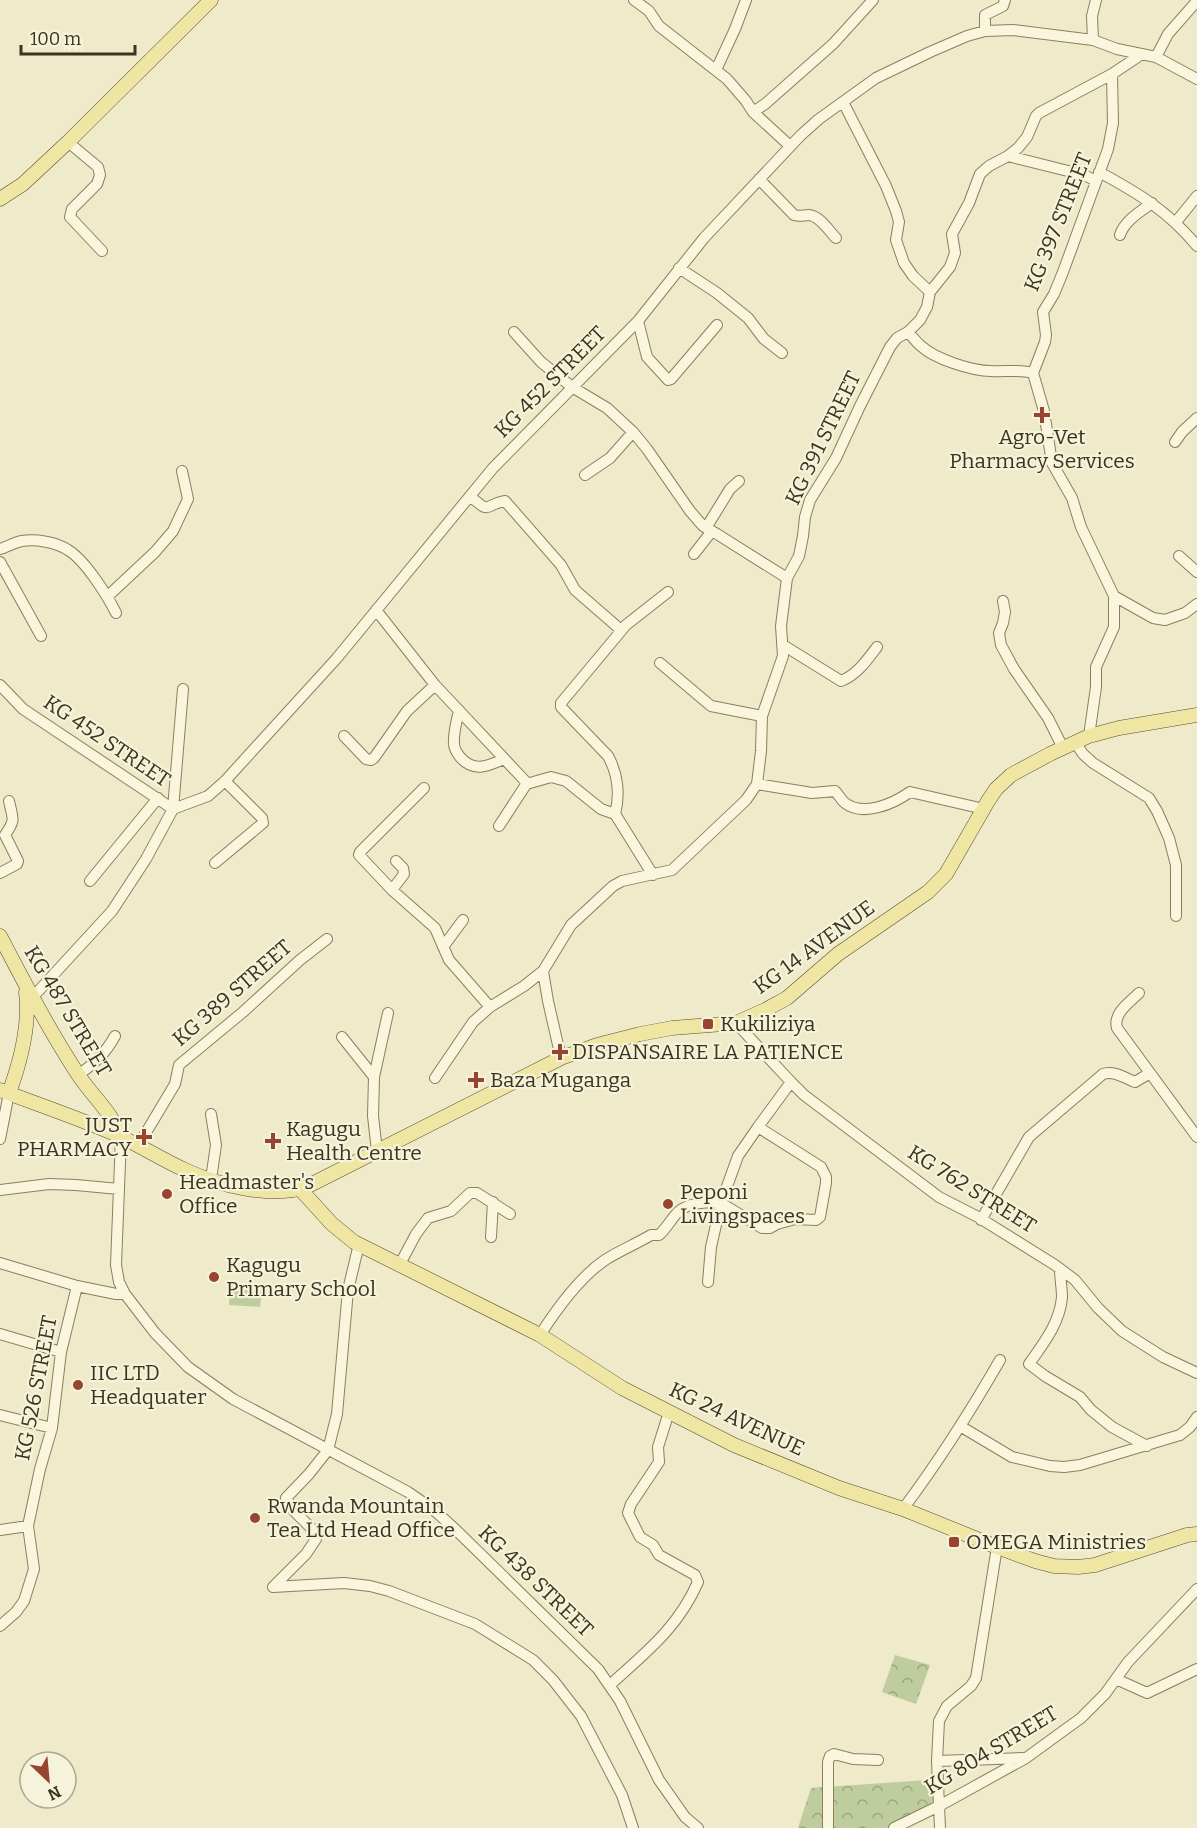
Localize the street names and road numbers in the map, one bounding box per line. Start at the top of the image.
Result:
street label: KG 397 STREET [1018,149,1098,295]
street label: KG 452 STREET [489,321,611,443]
street label: KG 391 STREET [779,367,867,509]
street label: KG 452 STREET [39,689,175,793]
street label: KG 14 AVENUE [748,894,880,1000]
street label: KG 389 STREET [167,934,297,1052]
street label: KG 487 STREET [19,941,117,1081]
street label: KG 762 STREET [903,1139,1041,1239]
street label: KG 526 STREET [9,1313,63,1463]
street label: KG 24 AVENUE [665,1376,809,1462]
street label: KG 438 STREET [473,1520,599,1642]
street label: KG 804 STREET [920,1700,1062,1800]

